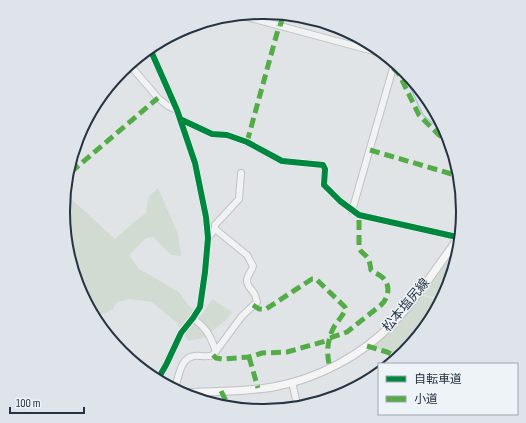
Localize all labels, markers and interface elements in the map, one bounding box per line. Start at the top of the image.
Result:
street label: 松本塩尻線 [379,275,433,335]
legend [378,363,518,415]
text: 自転車道 [414,372,462,387]
scale bar [10,389,84,415]
text: 小道 [414,392,438,407]
text: 100 m [16,396,41,411]

